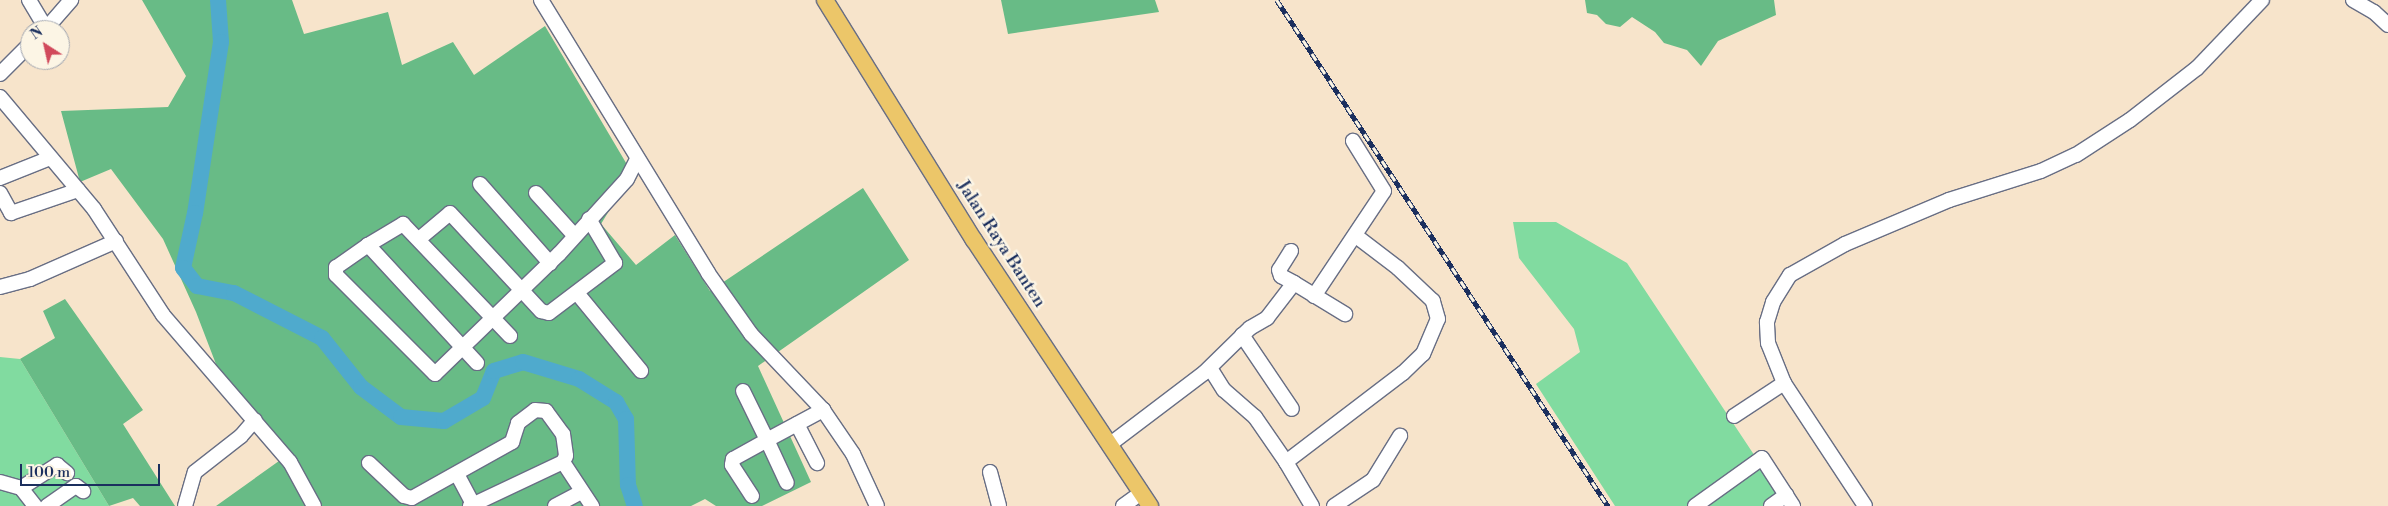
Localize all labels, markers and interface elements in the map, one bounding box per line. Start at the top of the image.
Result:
north arrow [20,20,70,70]
text: N [27,23,47,44]
street label: Jalan Raya Banten [952,176,1050,312]
scale bar [22,454,162,486]
text: 100 m [28,463,70,482]

